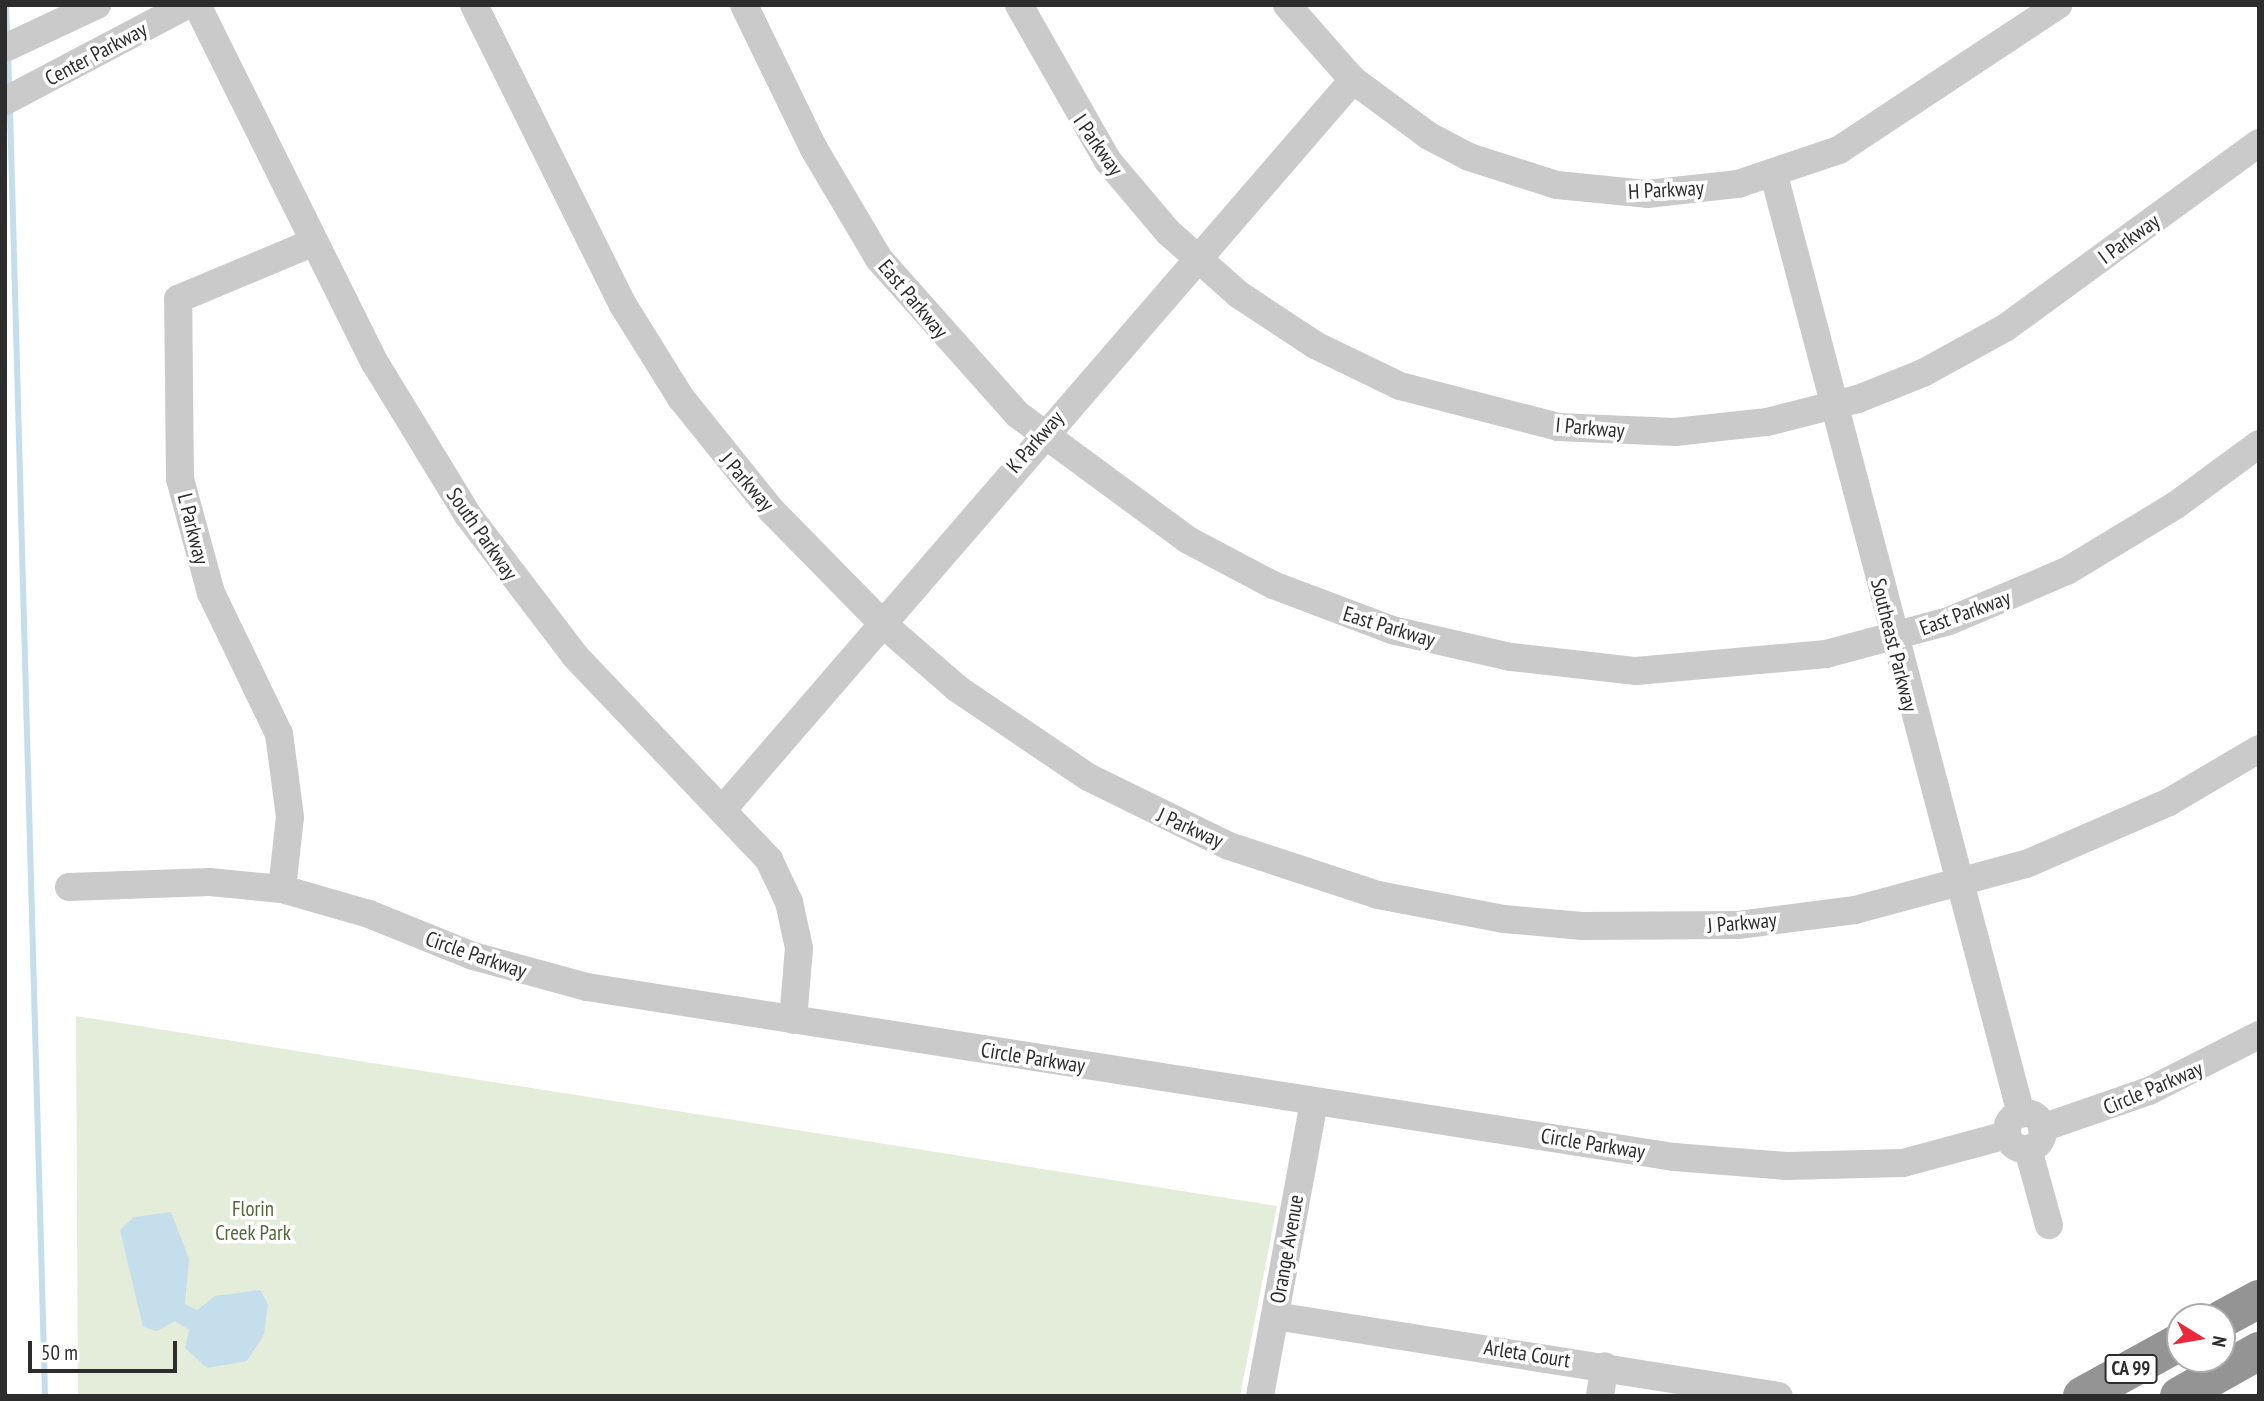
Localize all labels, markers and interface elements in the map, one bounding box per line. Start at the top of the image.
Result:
street label: Center Parkway [41,17,151,91]
street label: I Parkway [1068,109,1128,181]
street label: H Parkway [1628,175,1704,205]
street label: I Parkway [2094,208,2164,270]
street label: East Parkway [873,255,953,343]
street label: K Parkway [1001,406,1069,478]
street label: I Parkway [1554,412,1626,444]
street label: J Parkway [715,448,779,516]
street label: South Parkway [441,483,523,585]
street label: L Parkway [172,491,214,567]
street label: Southeast Parkway [1865,576,1923,714]
street label: East Parkway [1916,585,2014,641]
street label: East Parkway [1340,601,1438,653]
street label: J Parkway [1153,802,1227,854]
street label: J Parkway [1706,907,1778,939]
street label: Circle Parkway [422,926,530,984]
street label: Circle Parkway [979,1037,1087,1079]
street label: Circle Parkway [2100,1056,2206,1120]
street label: Circle Parkway [1539,1123,1647,1165]
street label: Orange Avenue [1265,1193,1309,1305]
park label: Florin Creek Park [215,1196,291,1246]
north arrow [2166,1303,2236,1373]
scale bar [32,1328,180,1372]
text: N [2207,1334,2232,1349]
street label: Arleta Court [1482,1335,1572,1373]
text: 50 m [41,1339,78,1366]
road number: CA 99 [2103,1354,2159,1385]

